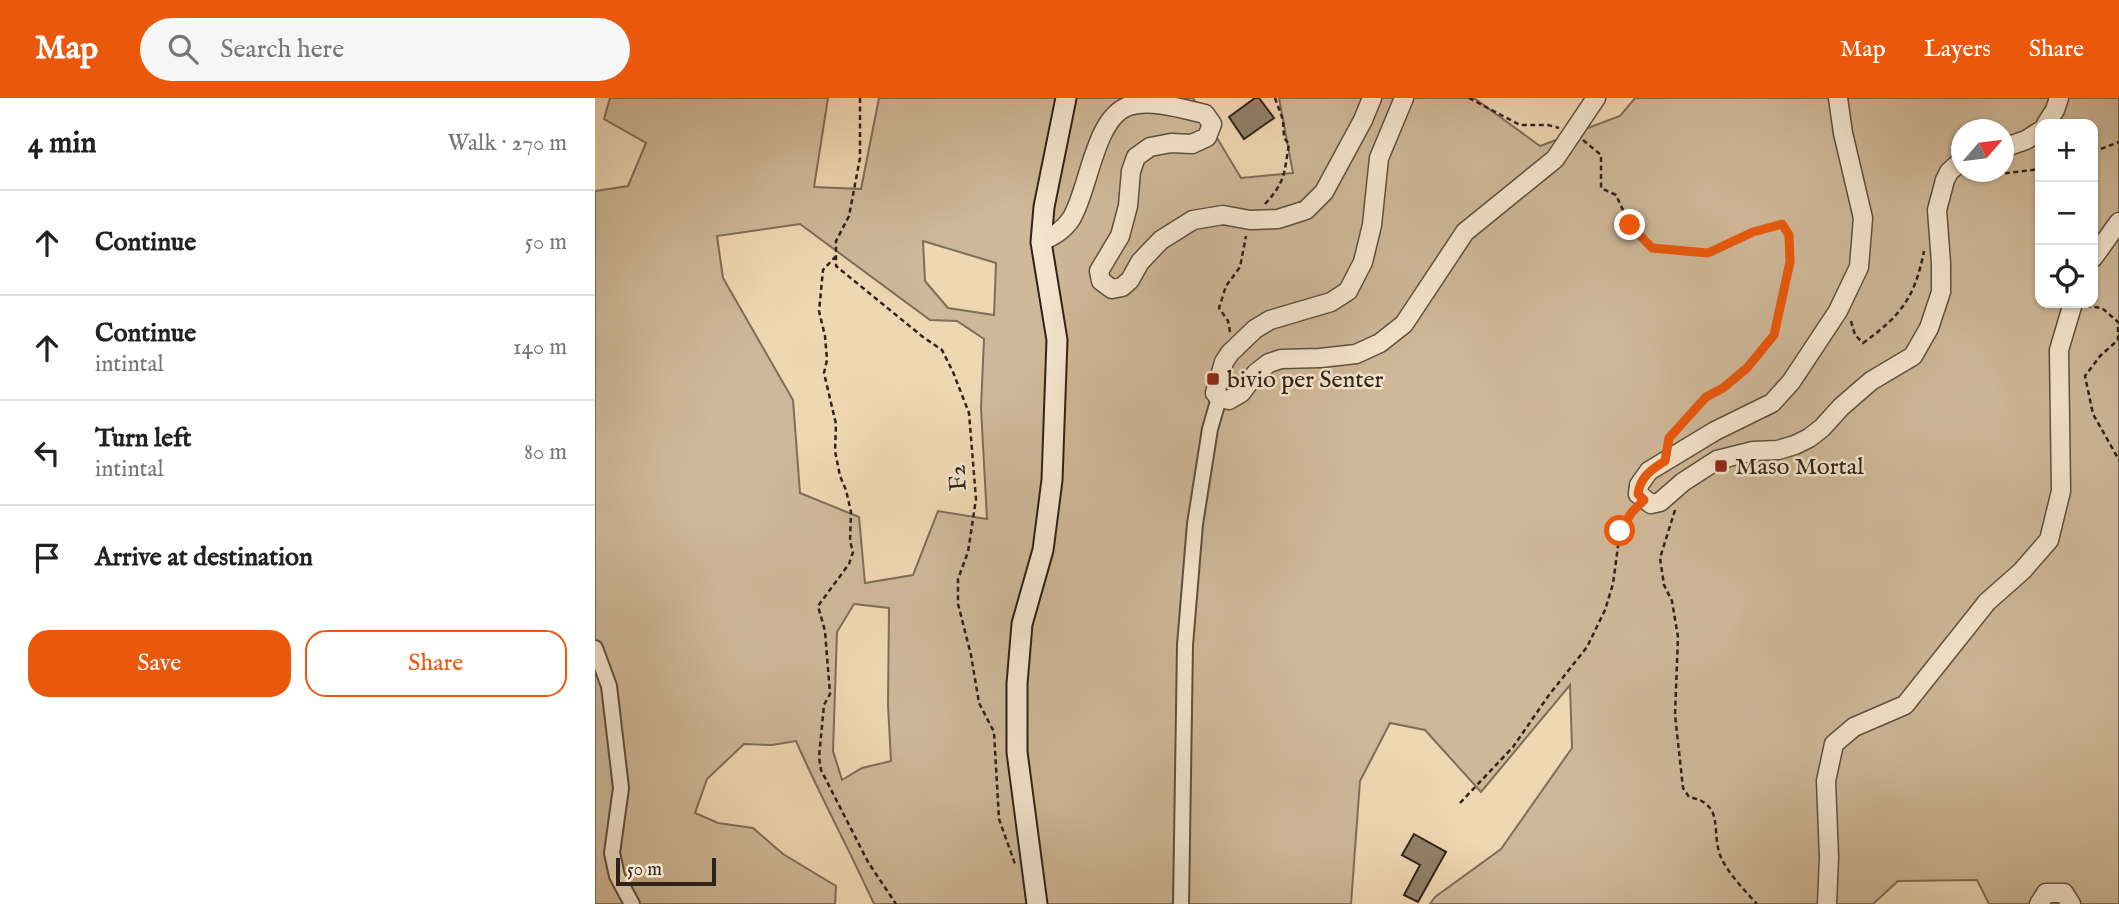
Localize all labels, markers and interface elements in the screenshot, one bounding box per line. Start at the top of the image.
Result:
search box [140,18,630,81]
text: Map [35,28,98,70]
icon: search [164,30,202,68]
text: Search here [220,33,344,66]
text: Map [1840,34,1886,65]
text: Layers [1924,34,1991,65]
text: Share [2029,34,2084,65]
north arrow [1951,119,2014,182]
map controls [2035,119,2098,308]
button: + [2035,119,2098,182]
text: 4 min [28,125,96,163]
text: Walk · 270 m [447,129,567,158]
button: − [2035,182,2098,245]
route end [1614,209,1645,240]
icon: ahead [28,224,66,262]
text: Continue [95,226,196,259]
text: 50 m [525,228,567,257]
button: locate [2035,245,2098,308]
text: Continue [95,317,196,350]
icon: ahead [28,329,66,367]
text: 140 m [513,333,567,362]
text: intintal [95,350,164,379]
place label: bivio per Senter [1227,365,1383,396]
marker: bivio per Senter [1205,371,1221,387]
text: Turn left [95,422,192,455]
icon: left [28,434,66,472]
text: 80 m [524,438,567,467]
place label: Maso Mortal [1735,452,1864,483]
text: intintal [95,455,164,484]
marker: Maso Mortal [1713,458,1729,474]
street label: F2 [942,464,975,492]
route start [1604,515,1635,546]
icon: arrive [28,539,66,577]
text: Arrive at destination [95,541,313,574]
button: Save [28,630,291,697]
button: Share [305,630,567,697]
scale bar [616,855,716,887]
text: 50 m [627,858,662,882]

